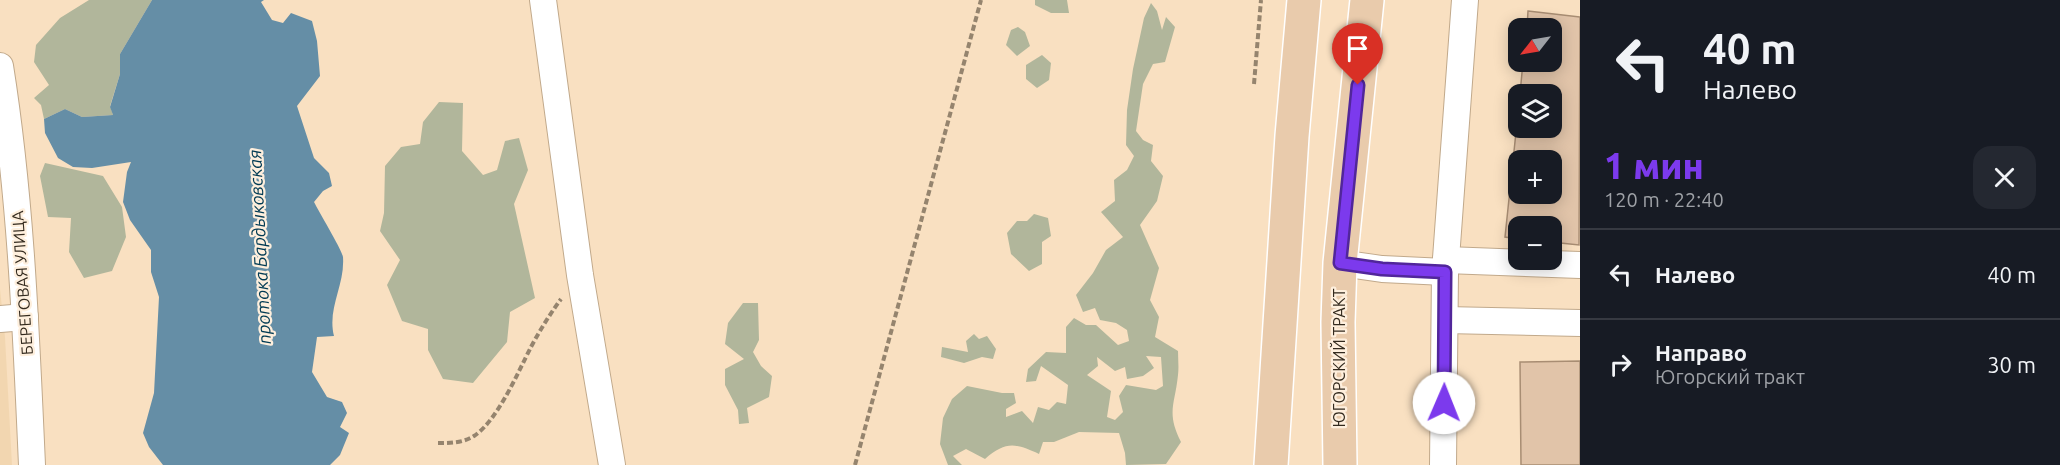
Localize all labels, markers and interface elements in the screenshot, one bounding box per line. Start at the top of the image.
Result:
north arrow [1508,18,1562,72]
map controls [1508,18,1562,270]
pin [1332,23,1383,85]
icon: left [1604,24,1682,102]
text: 40 m [1703,25,1797,72]
icon: arrive [1341,32,1374,65]
text: Налево [1703,74,1797,104]
button: layers [1508,84,1562,138]
text: 1 мин [1604,145,1704,186]
button: close [1973,146,2036,209]
water label: протока Бардыковская [244,149,274,345]
button: + [1508,150,1562,204]
text: 120 m · 22:40 [1604,188,1724,211]
street label: БЕРЕГОВАЯ УЛИЦА [8,210,36,356]
button: − [1508,216,1562,270]
icon: left [1604,258,1637,291]
text: Налево [1655,262,1735,287]
text: 40 m [1987,262,2036,287]
street label: ЮГОРСКИЙ ТРАКТ [1329,288,1348,428]
text: Направо [1655,340,1747,365]
icon: right [1604,348,1637,381]
text: 30 m [1987,352,2036,377]
text: Югорский тракт [1655,365,1805,388]
position arrow [1412,371,1476,435]

